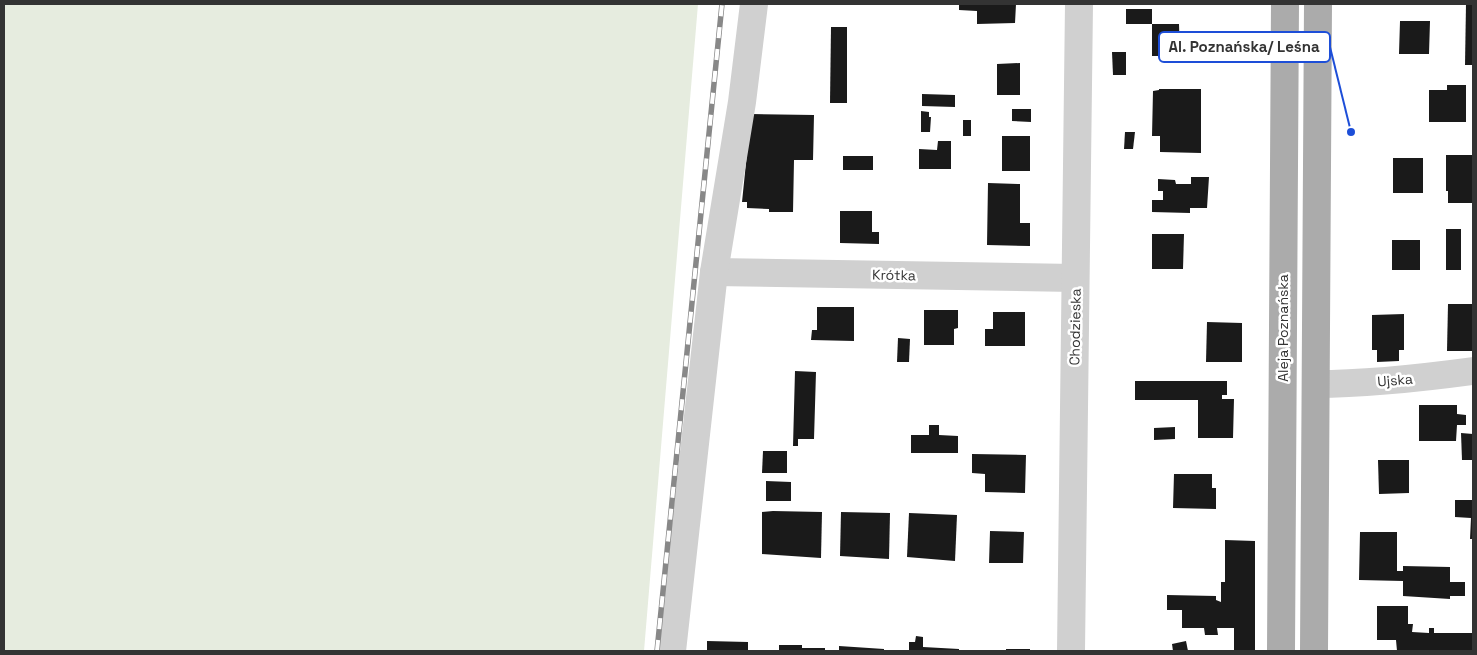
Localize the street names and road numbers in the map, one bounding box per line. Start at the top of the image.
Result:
street label: Krótka [872,266,916,284]
street label: Aleja Poznańska [1274,274,1292,382]
street label: Chodzieska [1065,288,1085,366]
street label: Ujska [1376,369,1414,391]

